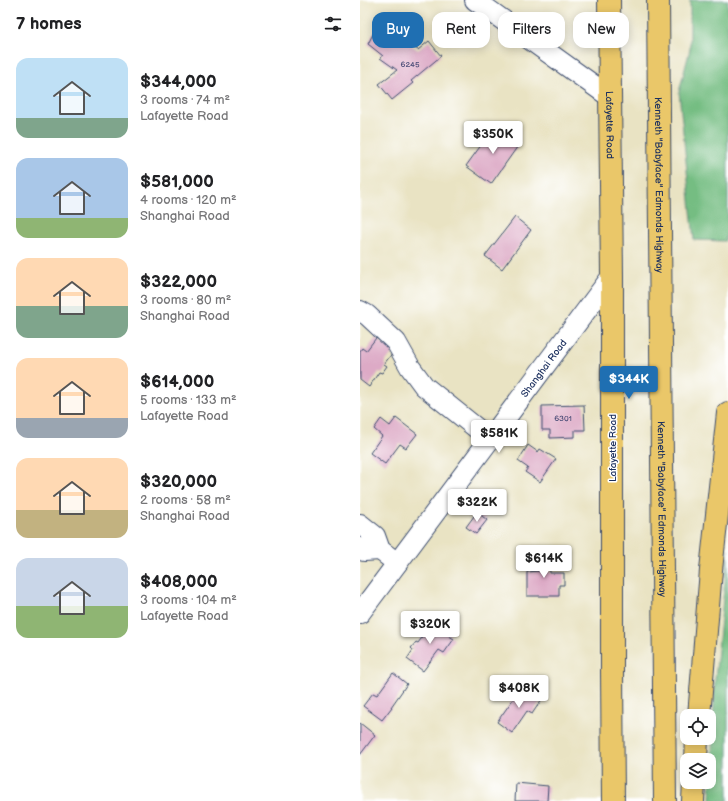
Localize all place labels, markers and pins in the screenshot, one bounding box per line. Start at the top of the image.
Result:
pin: $350K [465,121,521,155]
pin: $344K [601,366,657,400]
pin: $581K [471,420,527,454]
pin: $322K [449,489,505,523]
pin: $614K [516,545,572,579]
pin: $320K [402,611,458,645]
pin: $408K [491,675,547,709]

